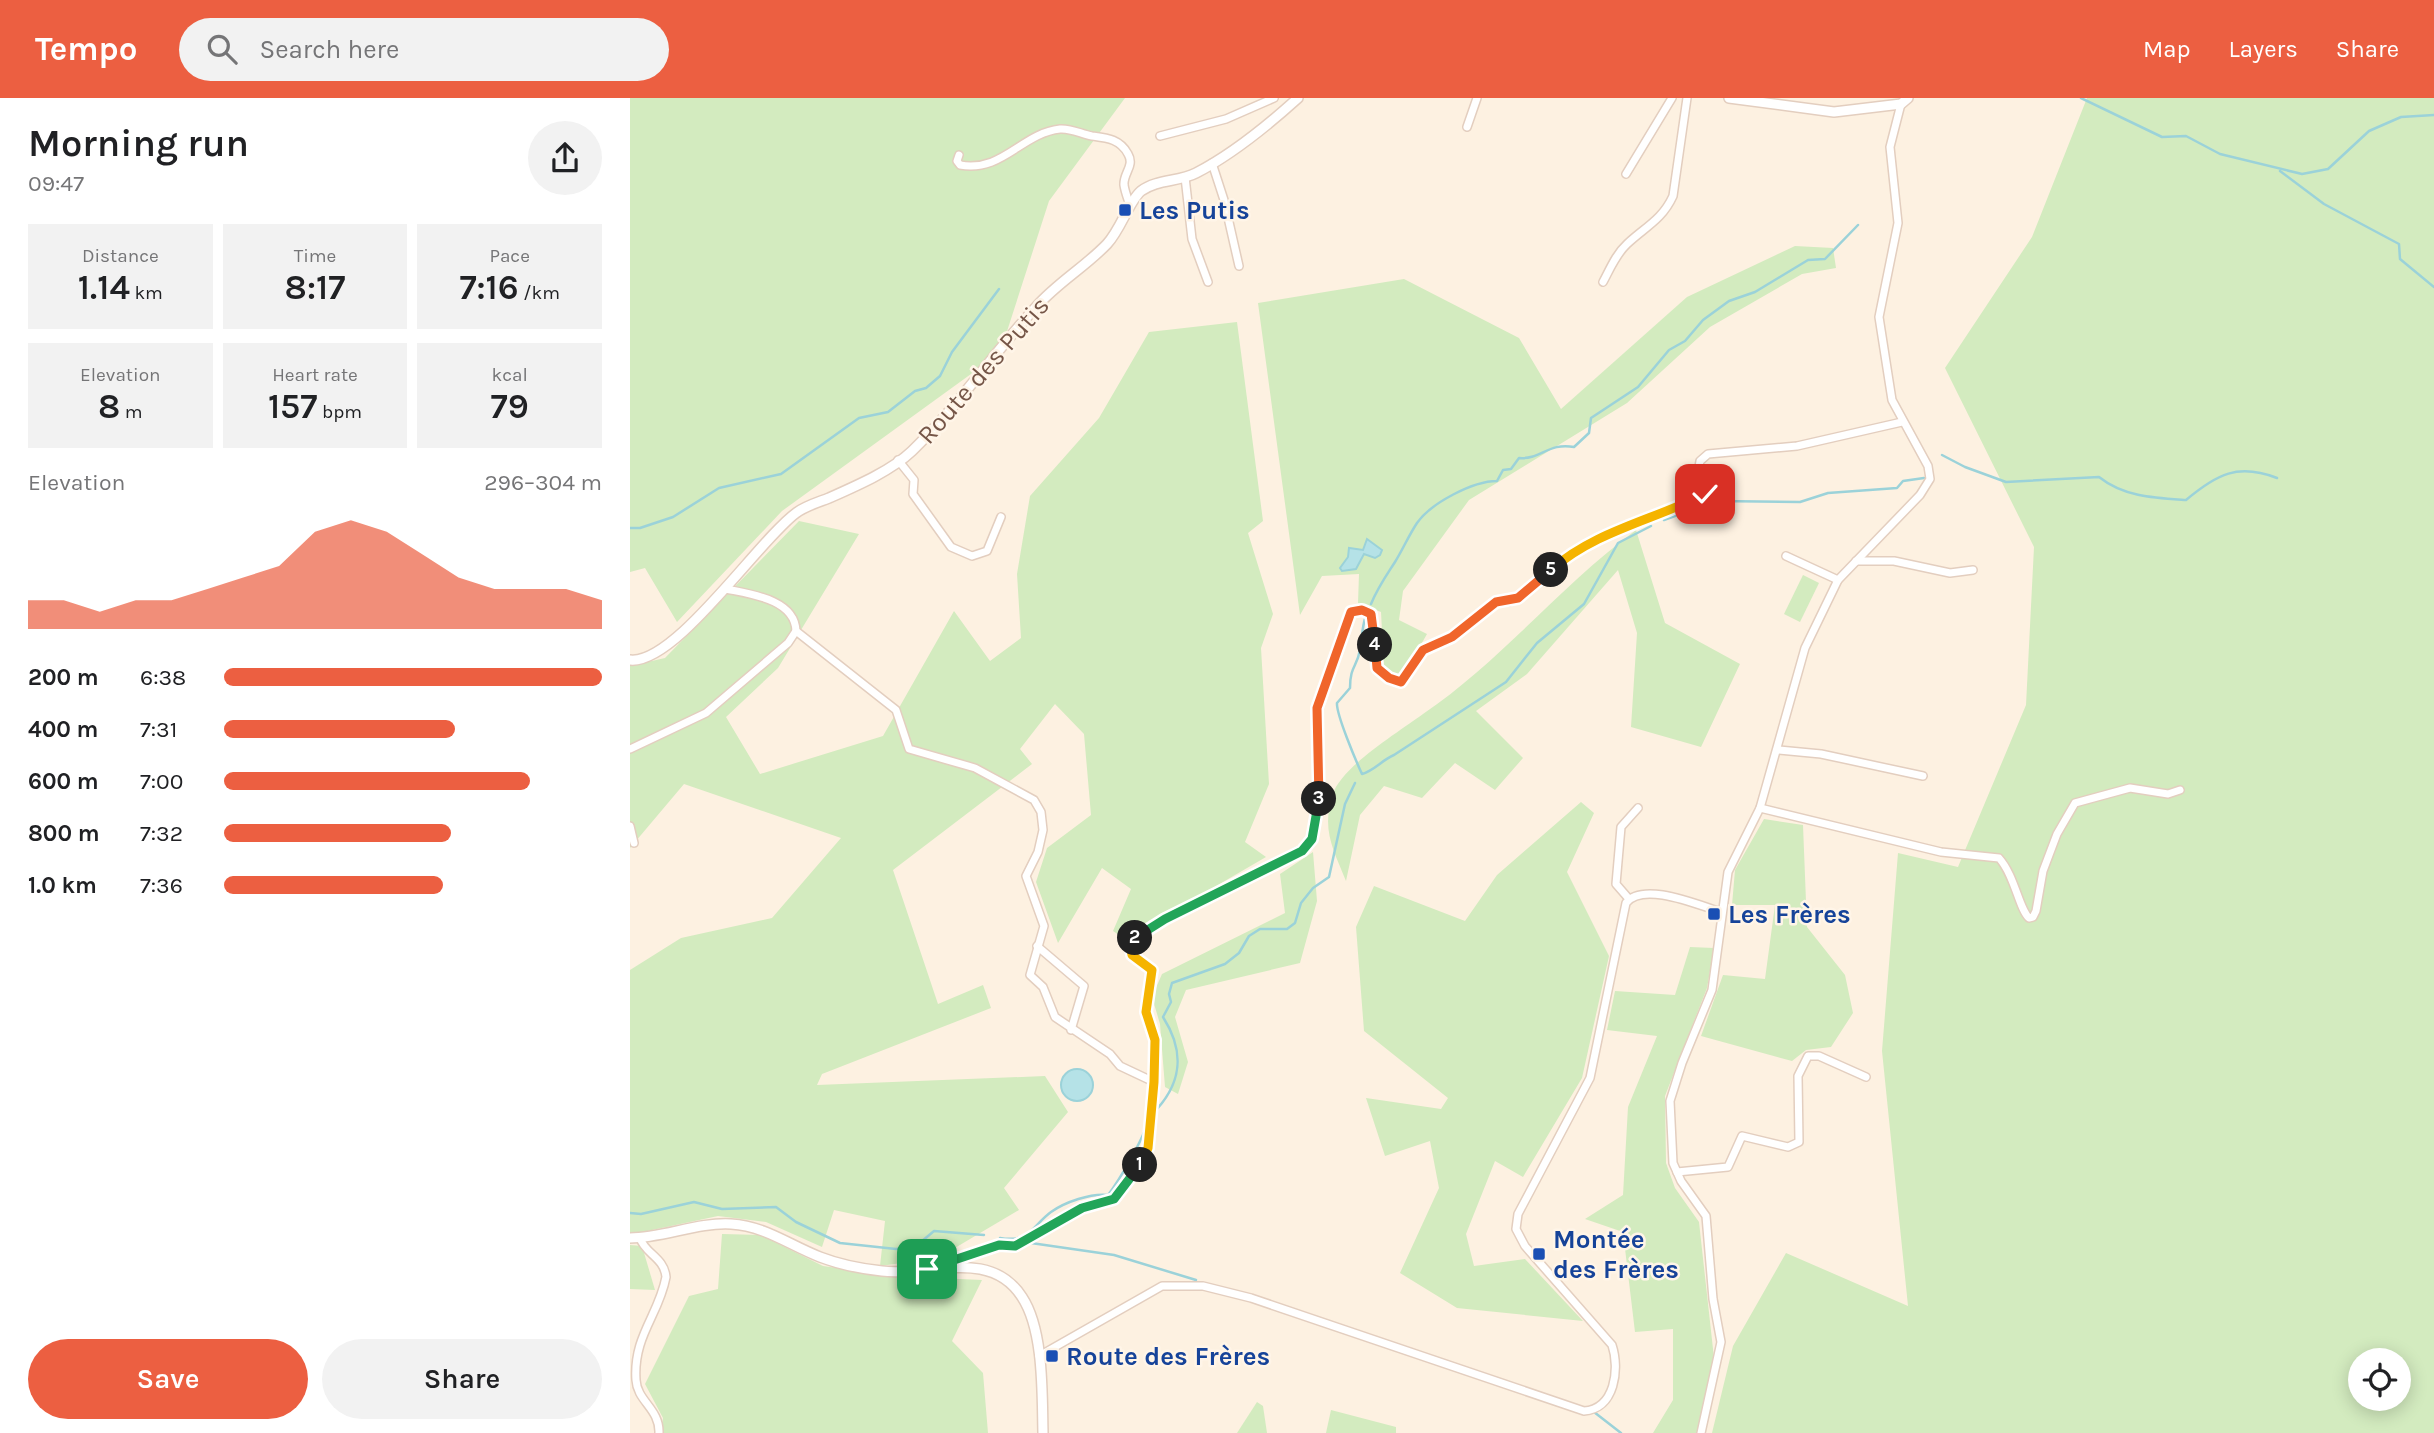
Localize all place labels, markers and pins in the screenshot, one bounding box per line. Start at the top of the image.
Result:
place label: Les Putis [1139,195,1250,226]
marker: Les Putis [1117,202,1133,218]
pin [1675,464,1735,524]
pin: 5 [1534,552,1569,588]
pin: 4 [1358,628,1392,662]
pin: 3 [1302,782,1336,816]
place label: Les Frères [1728,899,1851,930]
marker: Les Frères [1706,906,1722,922]
pin: 2 [1118,920,1152,956]
pin: 1 [1122,1148,1158,1182]
place label: Montée des Frères [1553,1224,1679,1285]
pin [897,1239,957,1299]
marker: Montée des Frères [1531,1246,1547,1262]
place label: Route des Frères [1066,1341,1270,1372]
marker: Route des Frères [1044,1348,1060,1364]

